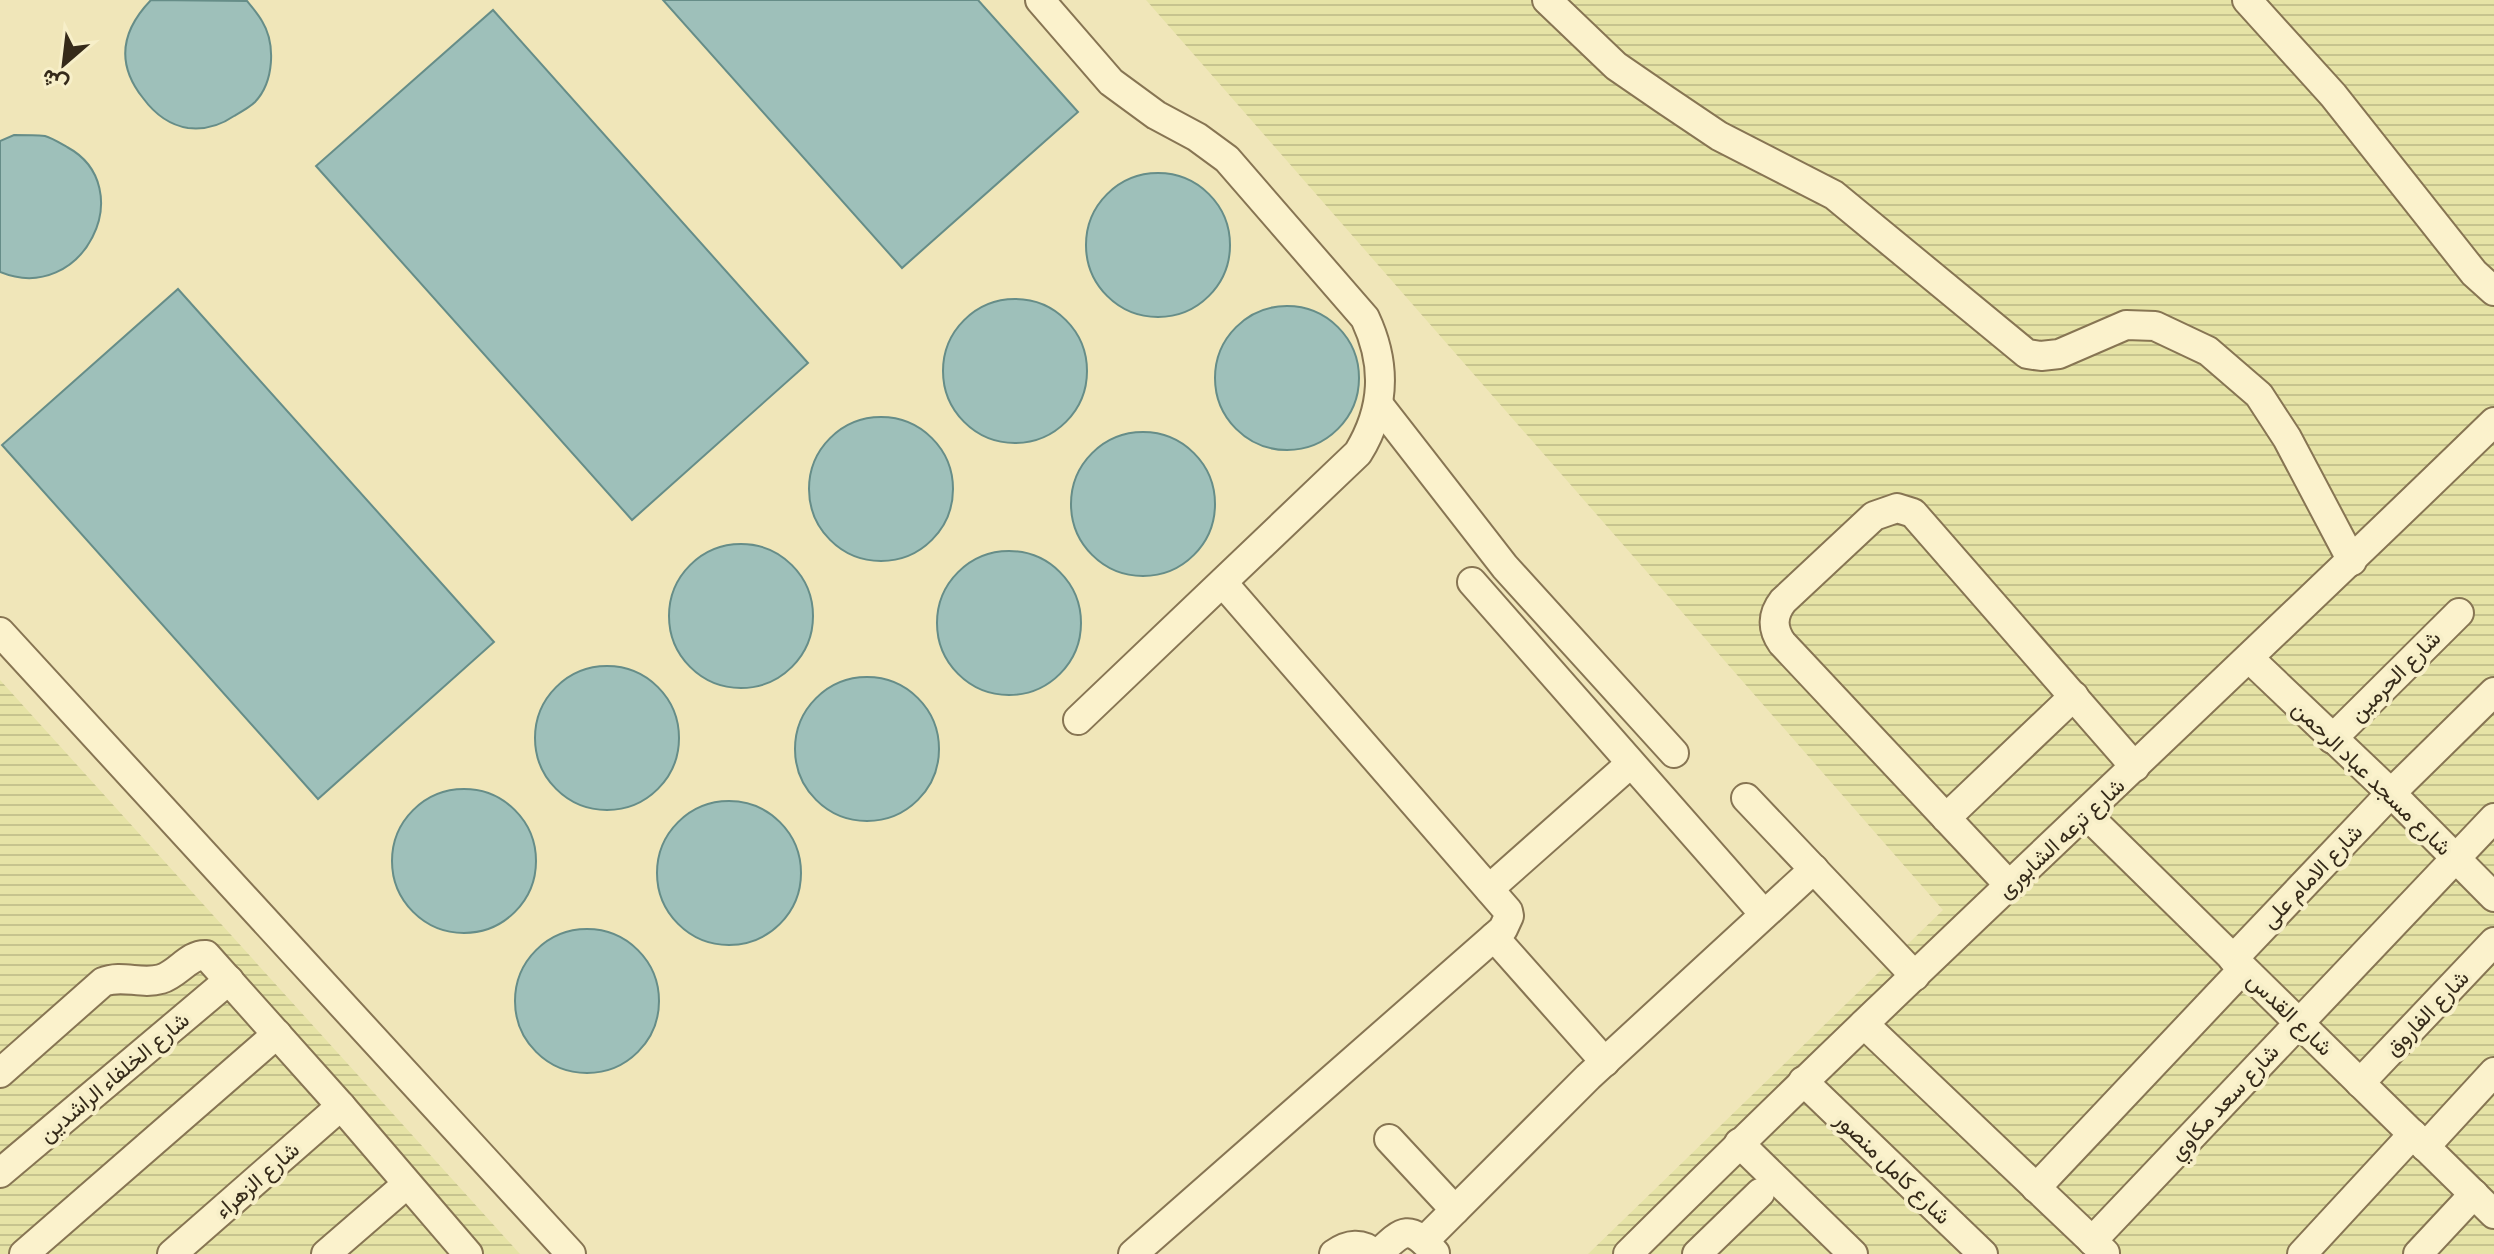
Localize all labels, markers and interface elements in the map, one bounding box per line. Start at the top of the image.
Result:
north arrow [24,24,104,104]
text: ش [37,63,73,99]
street label: شارع الحرمين [2344,625,2447,728]
street label: شارع مسجد عباد الرحمن [2286,695,2457,862]
street label: شارع ترعه الشابورى [1992,772,2131,905]
street label: شارع الامام على [2256,818,2369,934]
street label: شارع الفاروق [2379,964,2475,1062]
street label: شارع القدس [2241,967,2338,1062]
street label: شارع الخلفاء الراشدين [33,1006,195,1149]
street label: شارع سعد مكاوي [2163,1038,2288,1169]
street label: شارع كامل منصور [1828,1105,1956,1231]
street label: شارع الزهراء [209,1136,305,1225]

